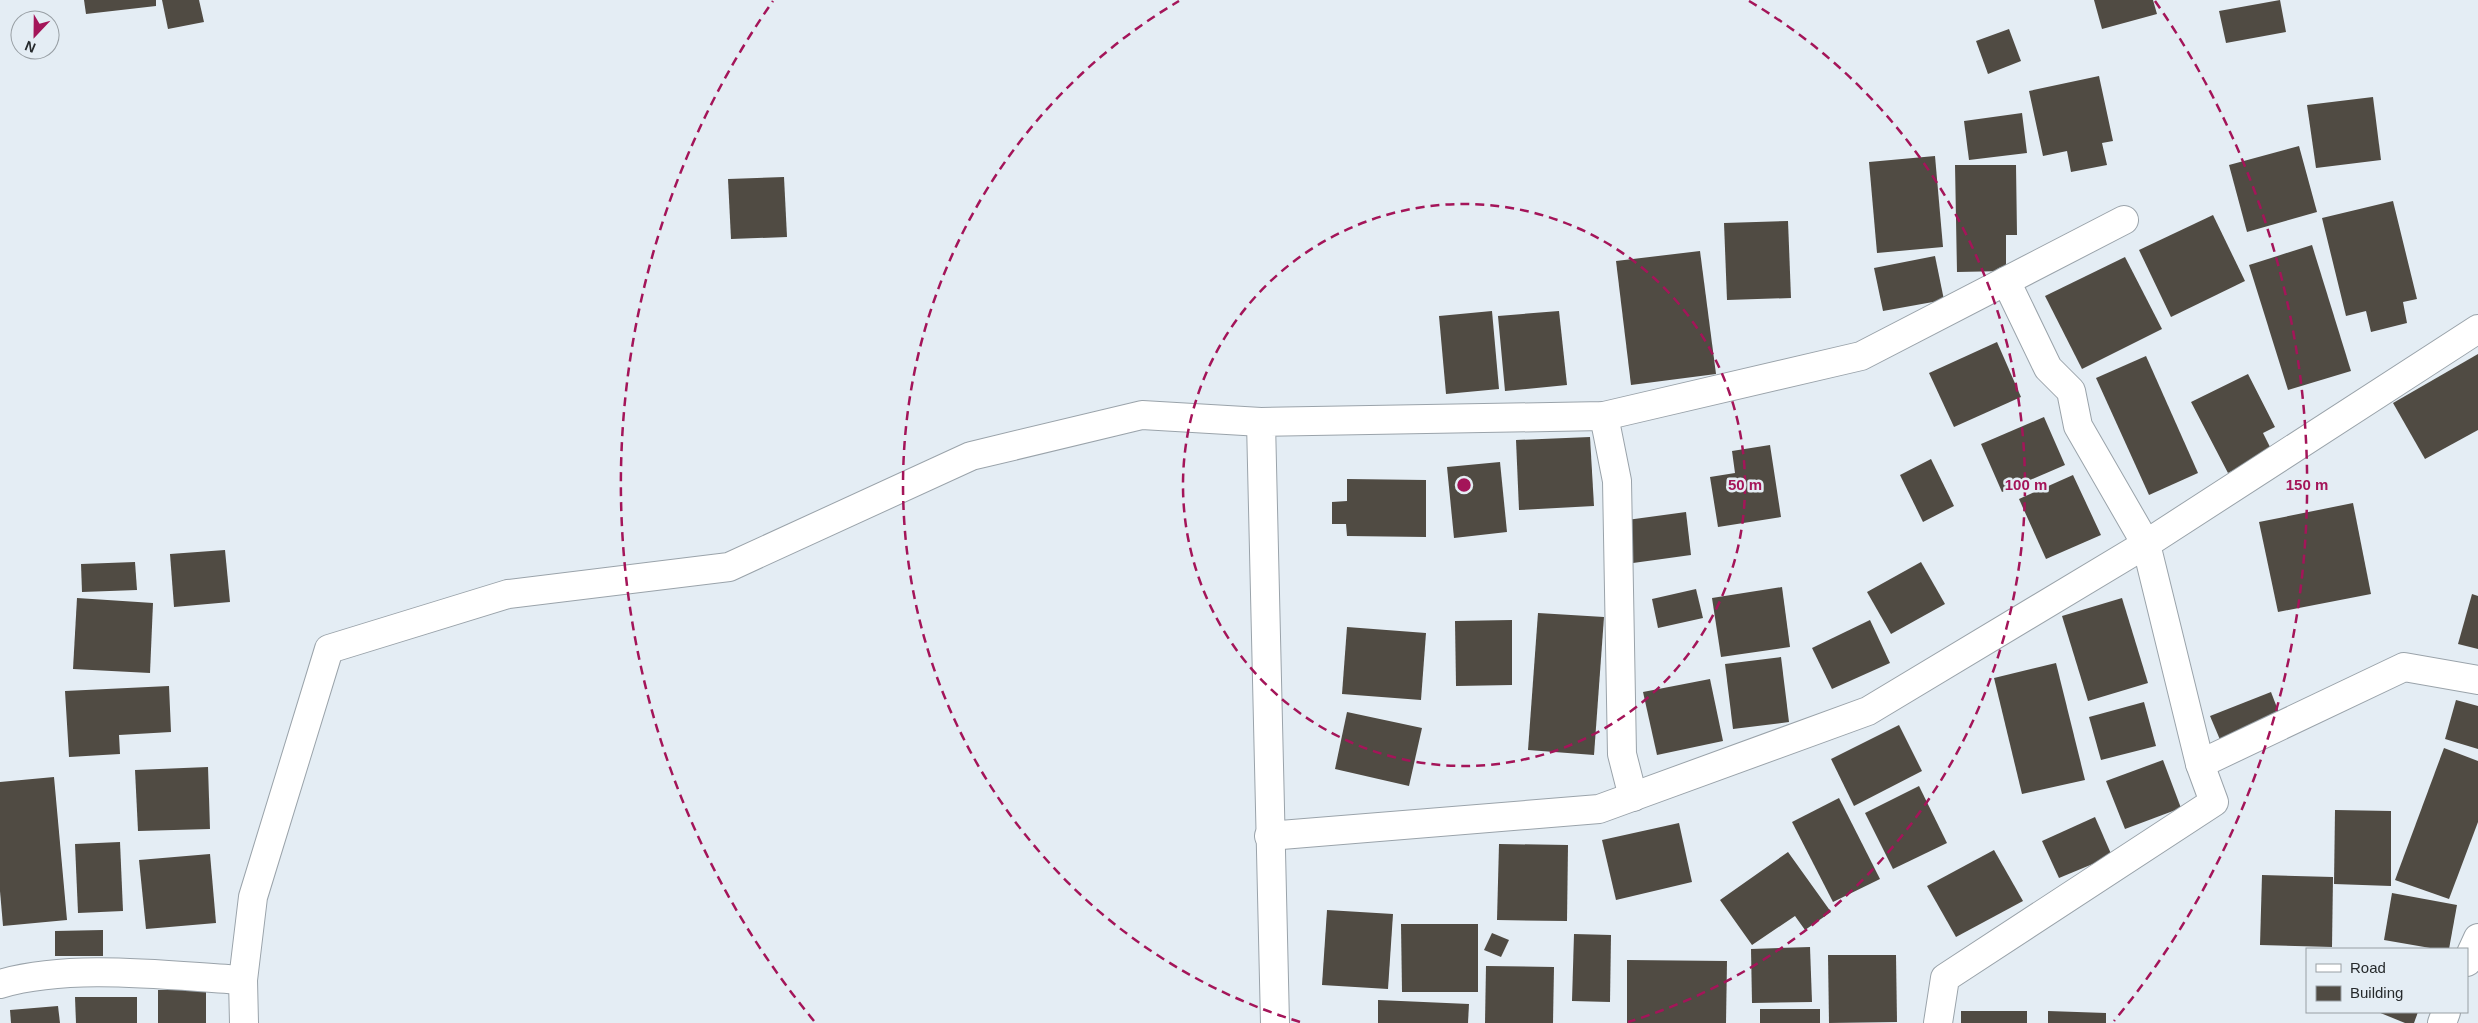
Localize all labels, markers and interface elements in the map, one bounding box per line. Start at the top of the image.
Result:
north arrow [10,10,60,60]
text: N [22,38,38,56]
centre of rings [1455,476,1473,494]
text: 50 m [1728,476,1762,493]
text: 100 m [2005,476,2047,493]
text: 150 m [2286,476,2328,493]
legend [2306,948,2468,1013]
text: Road [2350,959,2386,976]
text: Building [2350,984,2403,1001]

